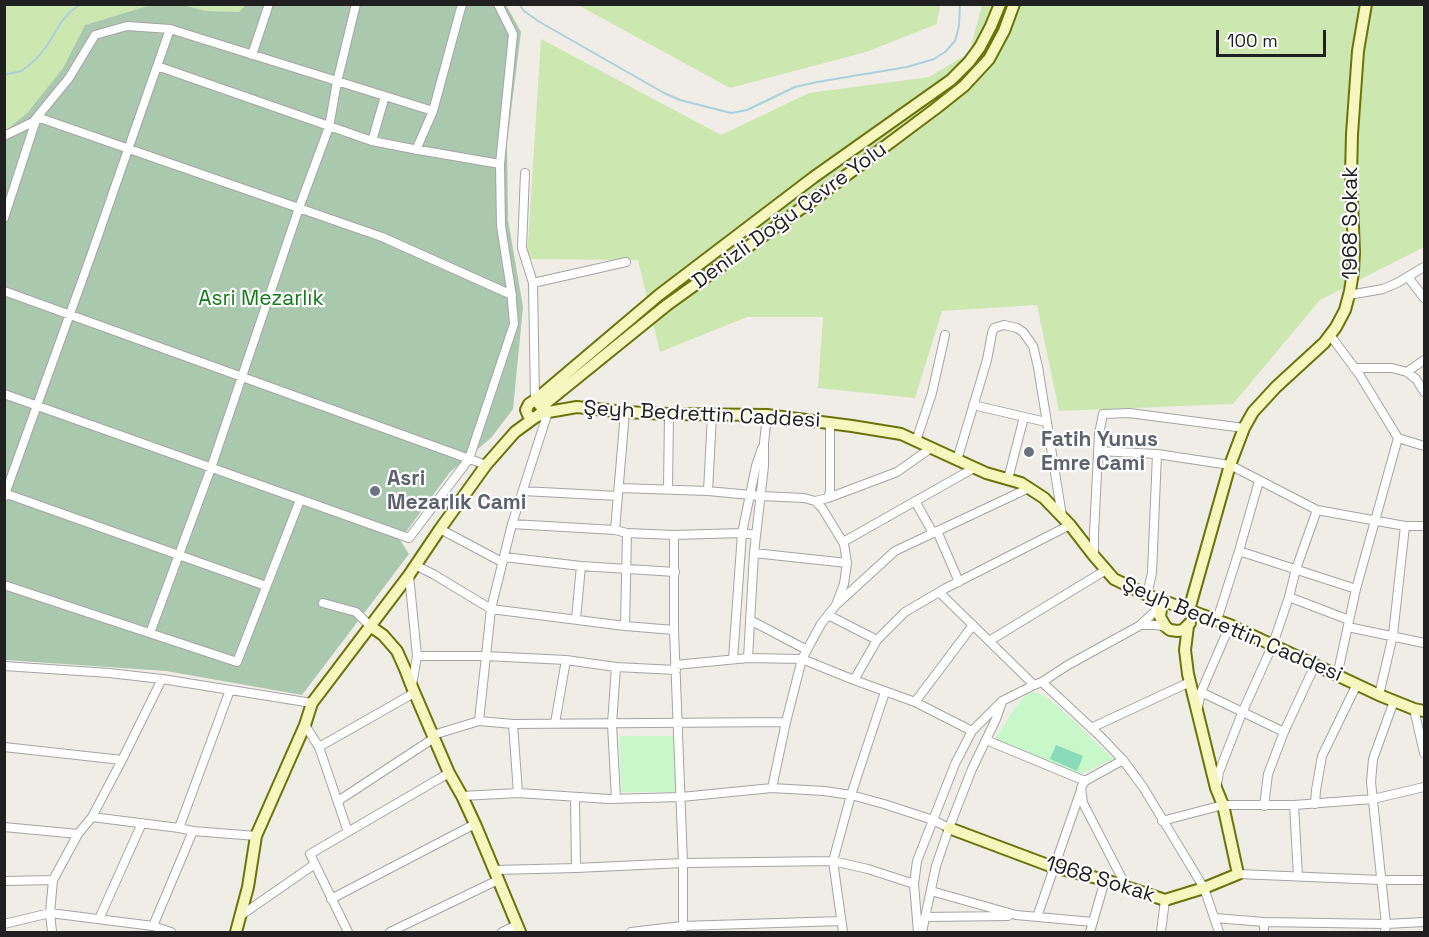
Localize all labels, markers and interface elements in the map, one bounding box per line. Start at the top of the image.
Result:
scale bar [1219,18,1328,56]
text: 100 m [1227,29,1278,52]
street label: Denizli Doğu Çevre Yolu [688,137,892,295]
street label: 1968 Sokak [1338,166,1364,280]
park label: Asri Mezarlık [198,286,324,312]
street label: Şeyh Bedrettin Caddesi [583,396,821,434]
place label: Fatih Yunus Emre Cami [1041,427,1158,477]
marker: Fatih Yunus Emre Cami [1022,445,1036,459]
place label: Asri Mezarlık Cami [387,466,526,516]
marker: Asri Mezarlık Cami [368,484,382,498]
street label: Şeyh Bedrettin Caddesi [1118,572,1346,688]
street label: 1968 Sokak [1042,851,1158,909]

